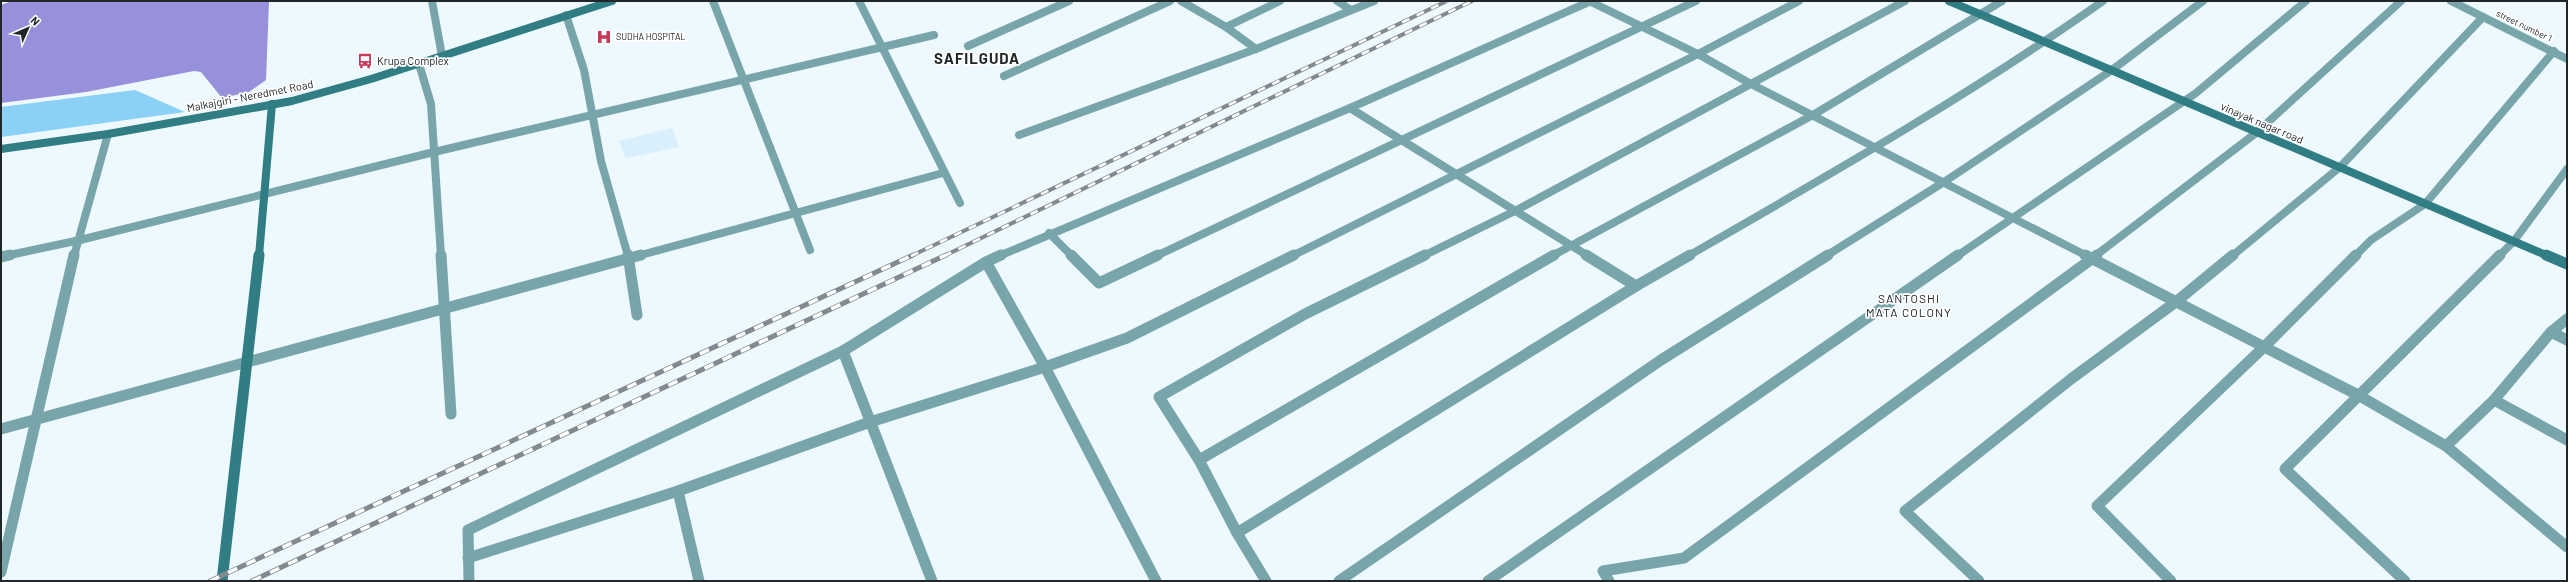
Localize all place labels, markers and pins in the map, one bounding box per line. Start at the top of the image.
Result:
hospital icon: SUDHA HOSPITAL [595,28,613,46]
place label: SUDHA HOSPITAL [616,31,685,42]
bus stop icon: Krupa Complex [356,52,374,70]
place label: Krupa Complex [377,54,449,67]

